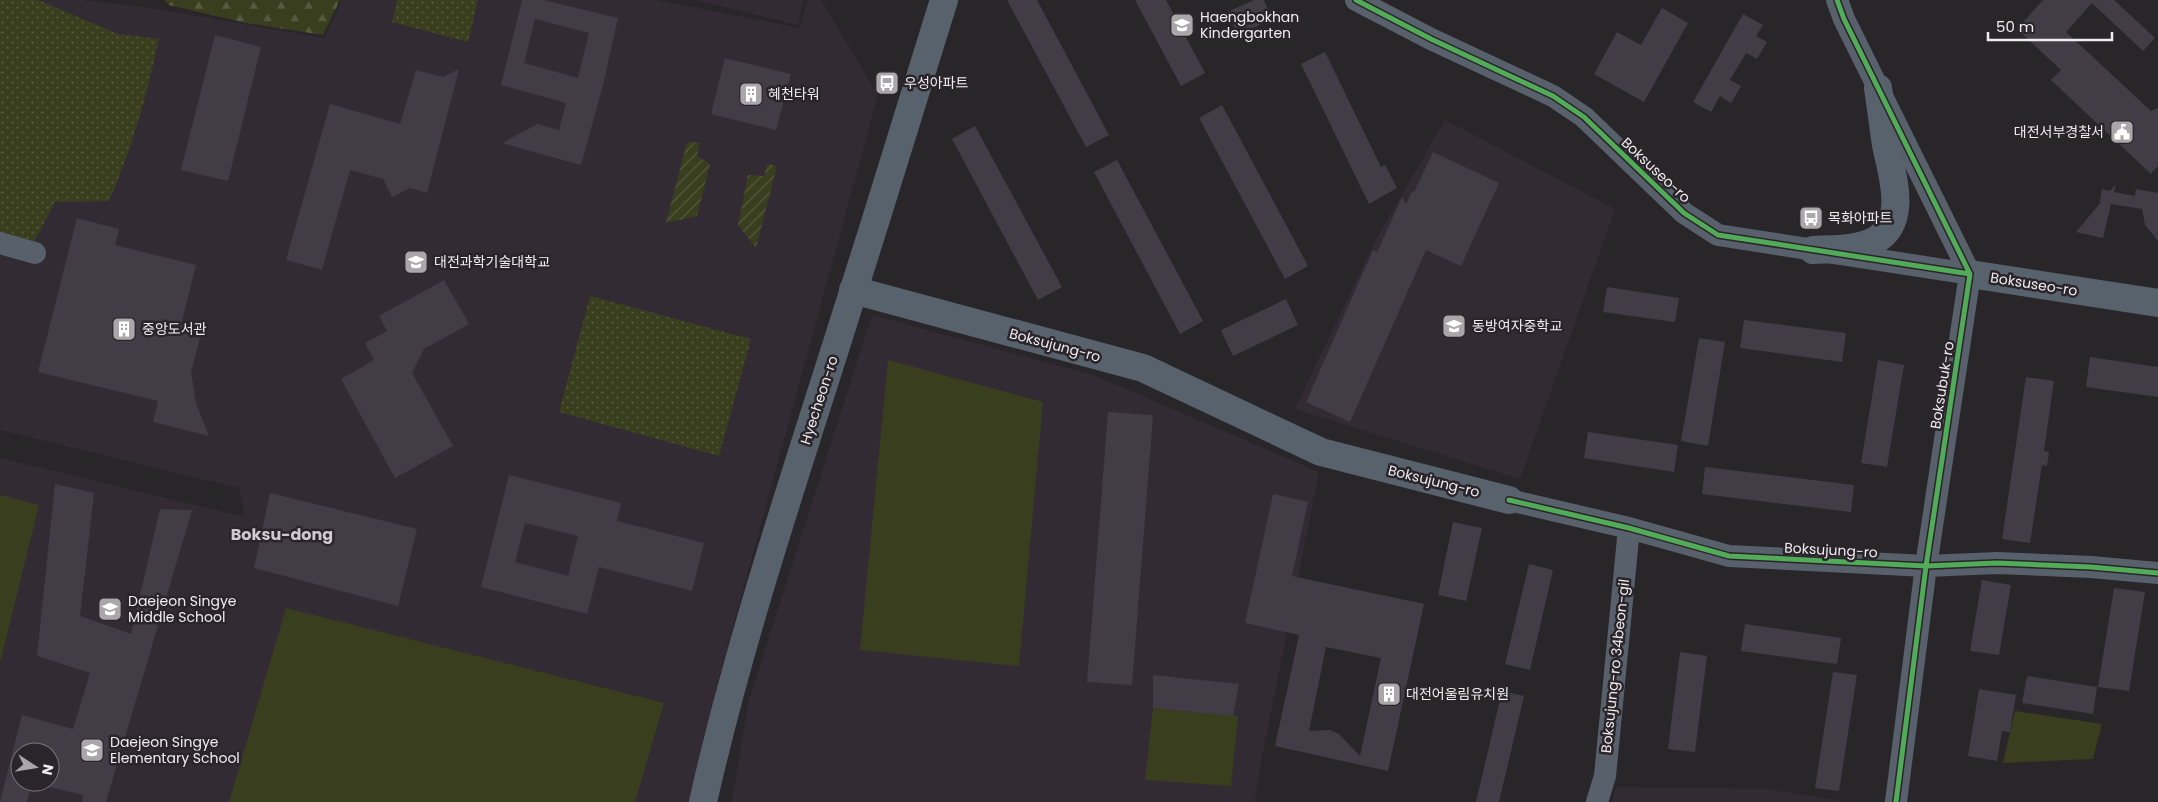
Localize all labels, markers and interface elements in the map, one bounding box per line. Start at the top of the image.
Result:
place label: Haengbokhan Kindergarten [1200,7,1299,43]
scale bar [1988,10,2112,42]
school or university icon: Haengbokhan Kindergarten [1169,12,1195,38]
text: 50 m [1996,16,2034,37]
bus stop icon: 우성아파트 [874,70,900,96]
place label: 우성아파트 [904,73,969,93]
building icon: 혜천타워 [738,81,764,107]
place label: 혜천타워 [768,84,820,104]
public building icon: 대전서부경찰서 [2109,119,2135,145]
place label: 대전서부경찰서 [2014,122,2104,142]
street label: Boksuseo-ro [1617,133,1695,207]
bus stop icon: 목화아파트 [1798,205,1824,231]
place label: 목화아파트 [1828,208,1893,228]
school or university icon: 대전과학기술대학교 [403,249,429,275]
place label: 대전과학기술대학교 [434,252,550,272]
street label: Boksuseo-ro [1989,267,2079,301]
school or university icon: 동방여자중학교 [1441,313,1467,339]
building icon: 중앙도서관 [111,316,137,342]
place label: 동방여자중학교 [1472,316,1562,336]
place label: 중앙도서관 [142,319,207,339]
street label: Boksujung-ro [1007,323,1103,367]
street label: Boksubuk-ro [1925,340,1959,430]
street label: Hyecheon-ro [795,353,843,447]
street label: Boksujung-ro [1386,460,1482,502]
district label: Boksu-dong [231,523,333,546]
street label: Boksujung-ro [1784,538,1878,562]
street label: Boksujung-ro 34beon-gil [1596,578,1634,754]
place label: Daejeon Singye Middle School [128,591,237,627]
school or university icon: Daejeon Singye Middle School [97,596,123,622]
building icon: 대전어울림유치원 [1376,681,1402,707]
place label: 대전어울림유치원 [1406,684,1509,704]
place label: Daejeon Singye Elementary School [110,732,240,768]
school or university icon: Daejeon Singye Elementary School [79,737,105,763]
north arrow [10,742,60,792]
text: N [37,762,59,777]

